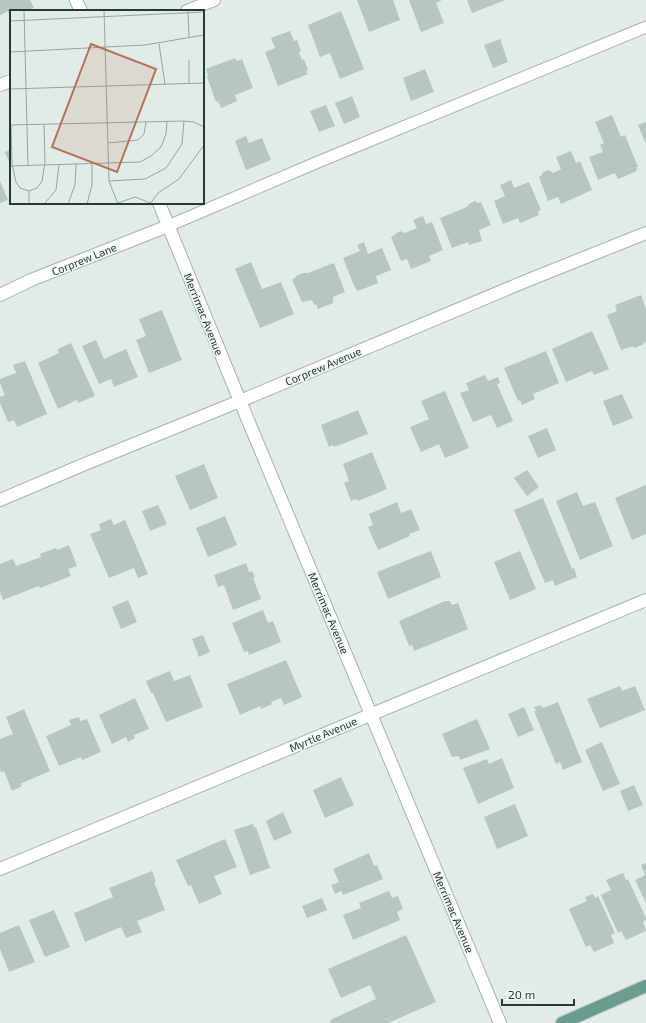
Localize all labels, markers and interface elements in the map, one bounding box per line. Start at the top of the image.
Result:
inset map [10,10,204,204]
street label: Corprew Lane [50,240,118,278]
street label: Merrimac Avenue [182,271,226,357]
street label: Corprew Avenue [283,344,363,388]
street label: Merrimac Avenue [306,570,352,656]
street label: Myrtle Avenue [287,714,359,754]
street label: Merrimac Avenue [431,869,477,955]
scale bar [502,981,574,1007]
text: 20 m [508,987,535,1001]

